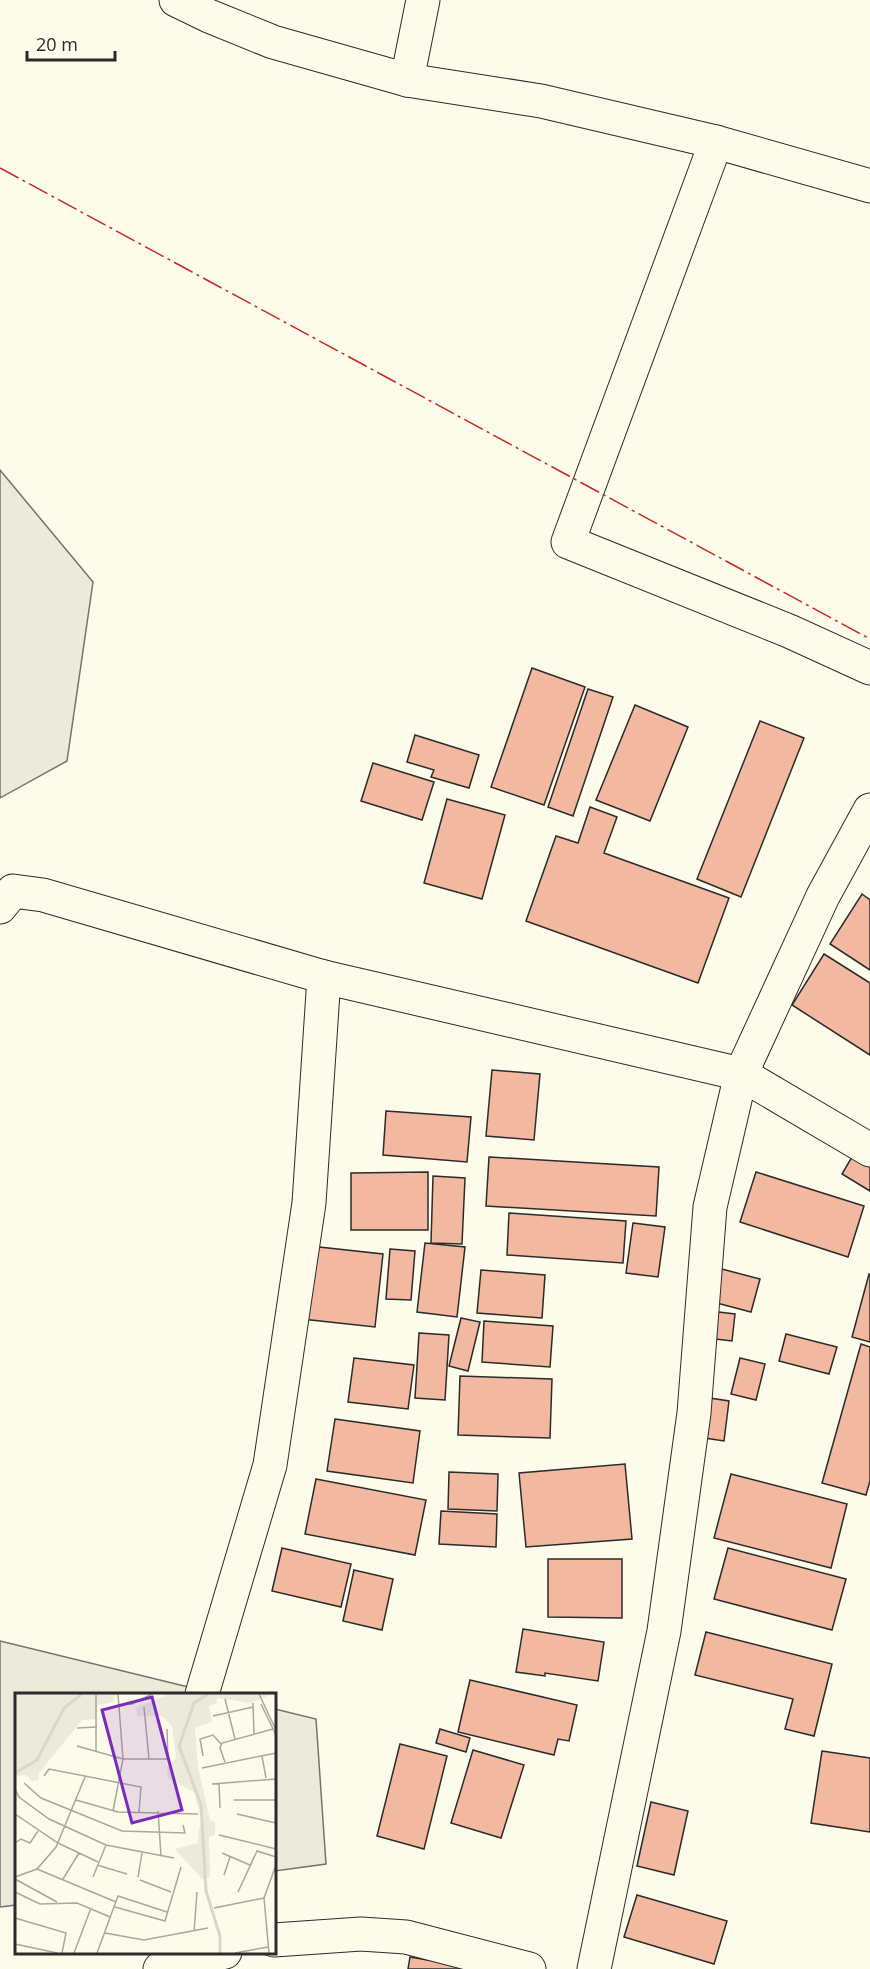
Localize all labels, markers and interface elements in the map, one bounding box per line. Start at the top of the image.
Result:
scale bar [27,24,116,62]
text: 20 m [36,32,78,56]
inset map [15,1693,276,1954]

